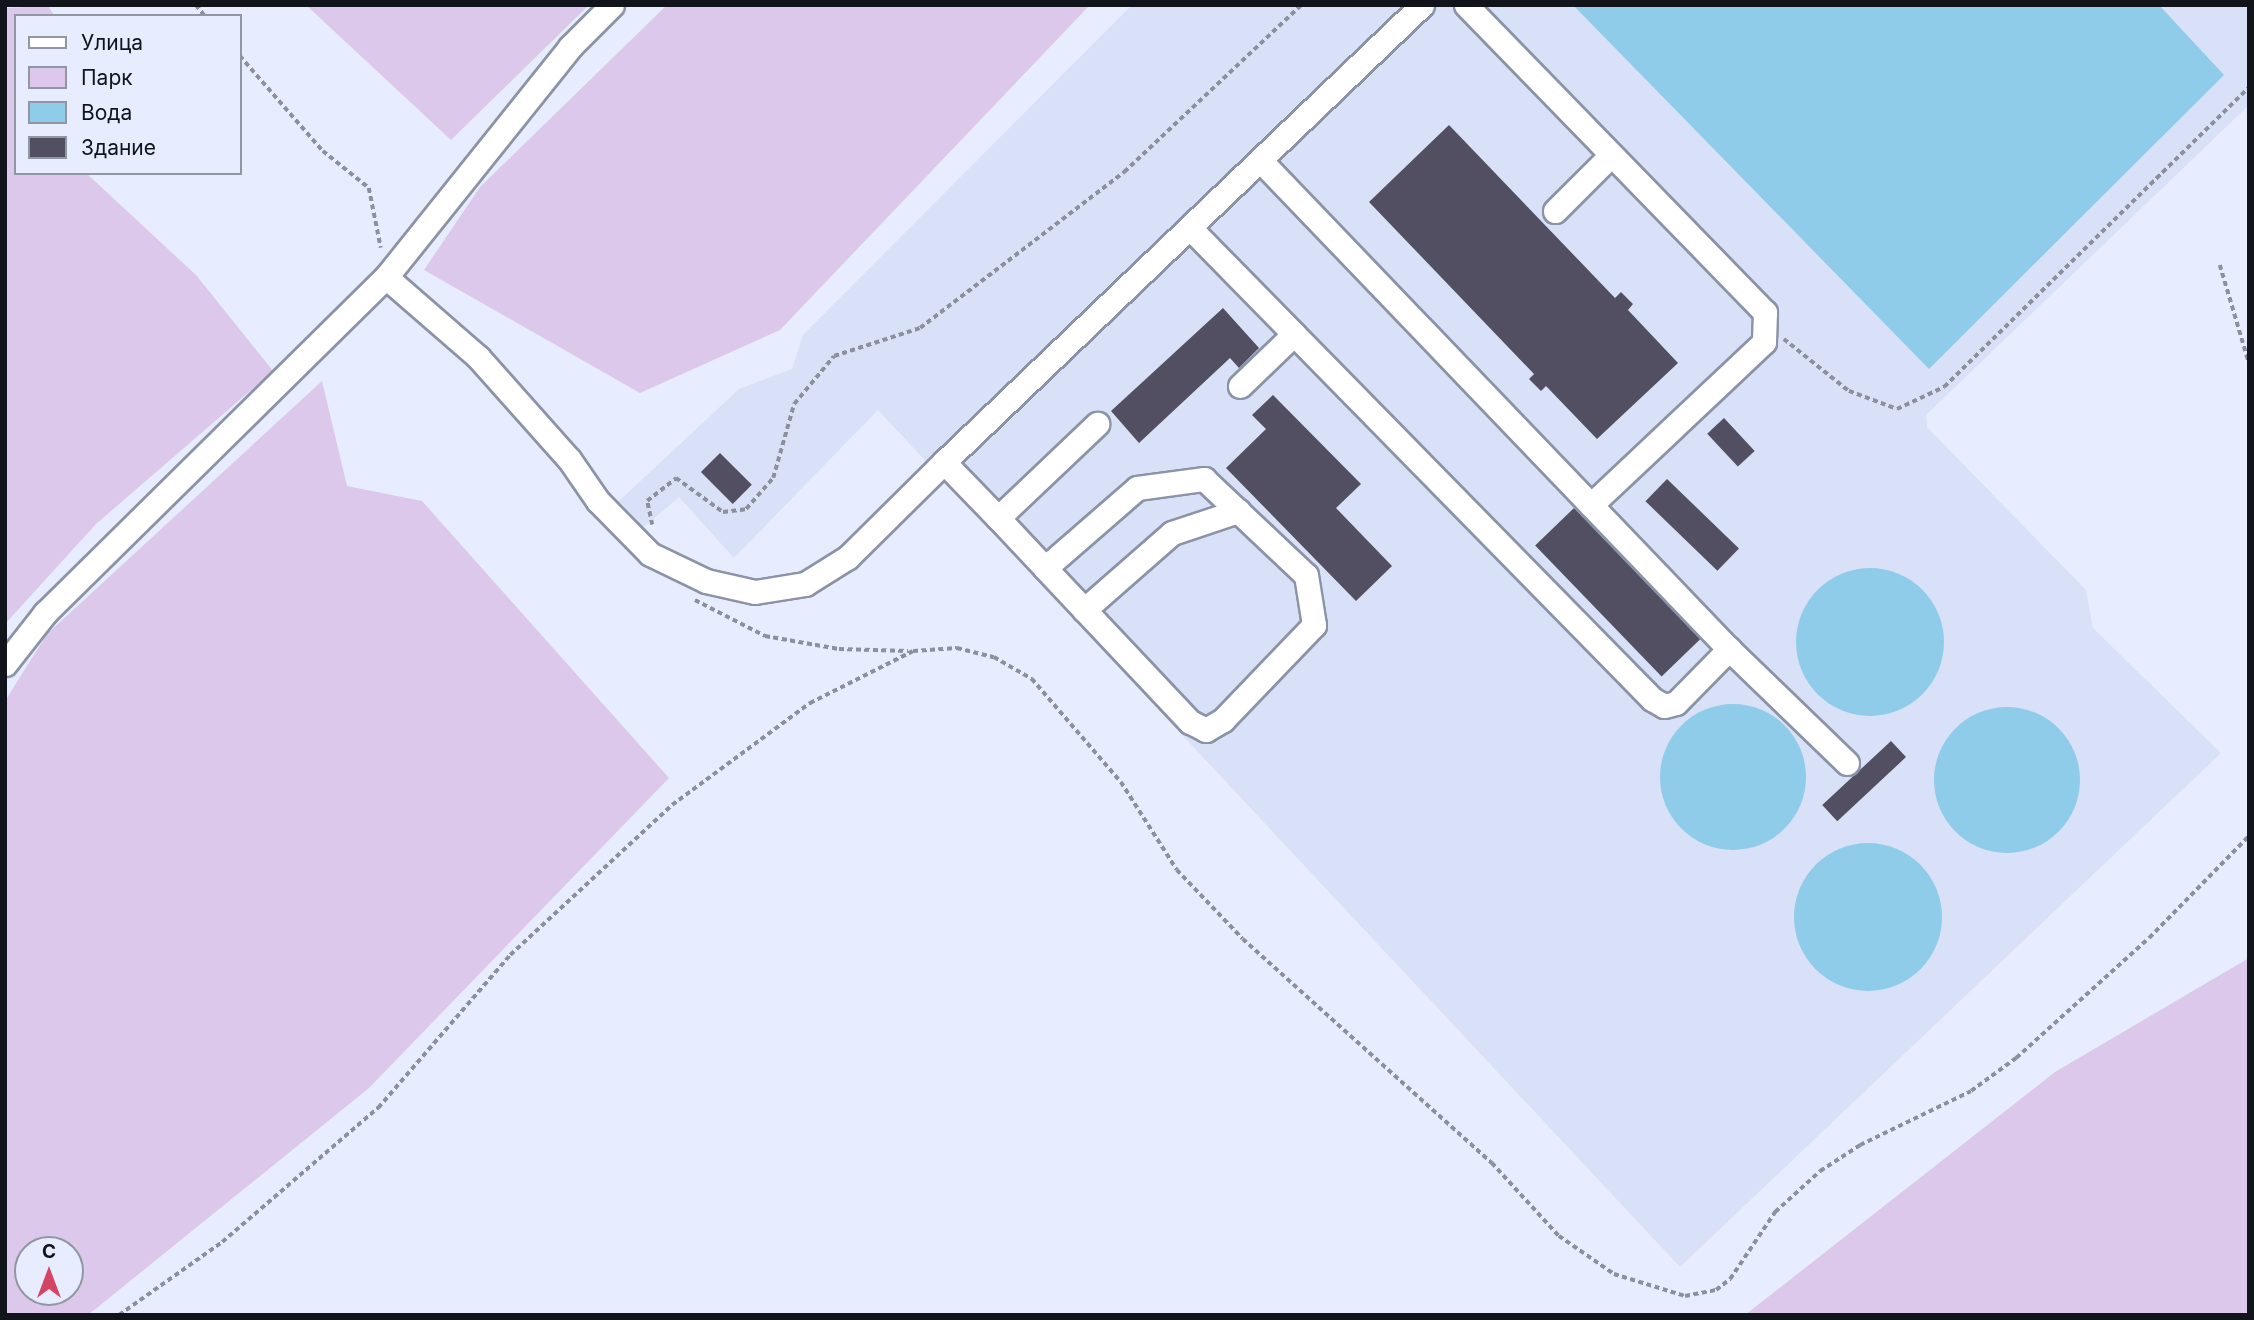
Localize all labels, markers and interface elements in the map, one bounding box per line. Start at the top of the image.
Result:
legend [14,14,242,175]
text: Улица [81,30,143,55]
text: Парк [81,65,133,90]
text: Вода [81,100,132,125]
text: Здание [81,135,156,160]
north arrow [14,1236,84,1306]
text: С [42,1240,56,1263]

